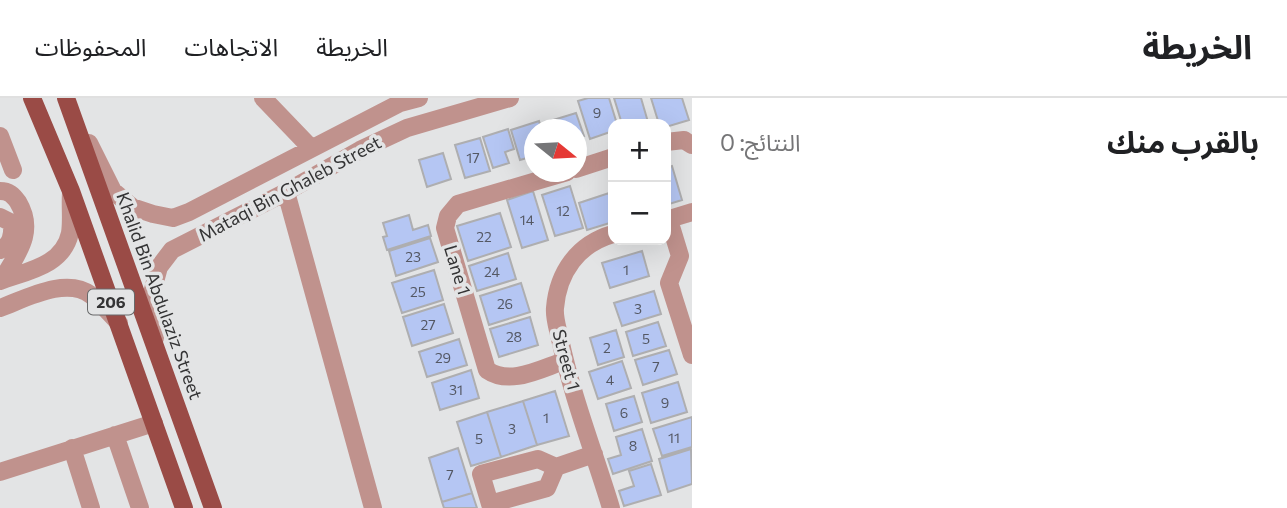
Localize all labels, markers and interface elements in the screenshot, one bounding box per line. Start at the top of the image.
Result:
text: الخريطة [1142,25,1252,66]
text: المحفوظات [35,32,146,61]
text: الاتجاهات [184,32,278,61]
text: الخريطة [316,32,388,61]
house number: 9 [593,104,601,121]
north arrow [524,119,587,182]
map controls [608,119,671,245]
button: + [608,119,671,182]
text: بالقرب منك [1107,122,1259,159]
text: النتائج: 0 [720,128,801,156]
street label: Mataqi Bin Ghaleb Street [194,131,385,246]
house number: 17 [466,149,480,166]
button: − [608,182,671,245]
street label: Khalid Bin Abdulaziz Street [112,189,208,402]
house number: 12 [556,202,570,219]
house number: 14 [520,211,535,228]
house number: 22 [476,228,492,245]
street label: Lane 1 [440,242,476,297]
house number: 23 [405,248,421,265]
house number: 1 [623,261,629,278]
house number: 24 [484,263,501,280]
house number: 25 [410,283,426,300]
road number: 206 [88,290,134,314]
house number: 26 [497,295,513,312]
house number: 3 [634,300,642,317]
house number: 27 [420,316,436,333]
street label: Street 1 [548,327,586,393]
house number: 28 [506,328,522,345]
house number: 5 [642,330,650,347]
house number: 2 [603,339,611,356]
house number: 29 [435,349,451,366]
house number: 7 [652,358,660,375]
house number: 4 [606,371,615,388]
house number: 31 [449,381,463,398]
house number: 9 [661,394,669,411]
house number: 6 [620,404,628,421]
house number: 1 [543,409,549,426]
house number: 3 [508,420,516,437]
house number: 11 [668,429,680,446]
house number: 5 [475,430,483,447]
house number: 8 [629,437,637,454]
house number: 7 [446,466,454,483]

